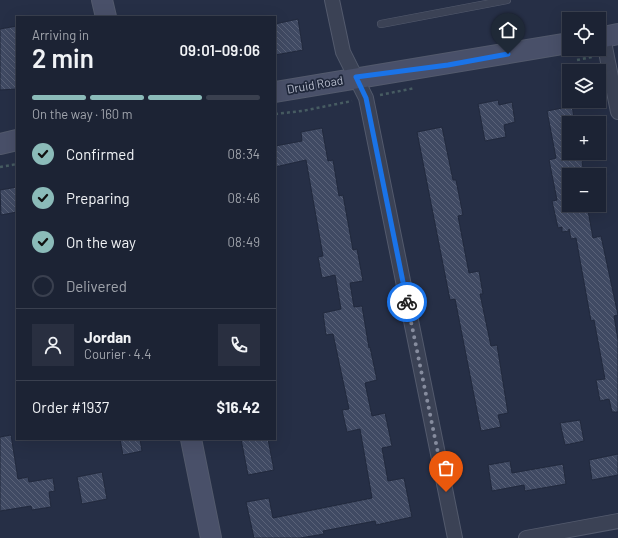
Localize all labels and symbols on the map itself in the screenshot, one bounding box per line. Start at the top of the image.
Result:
pin [491,13,525,54]
street label: Druid Road [286,72,344,96]
courier [387,282,427,322]
pin [429,451,463,492]

